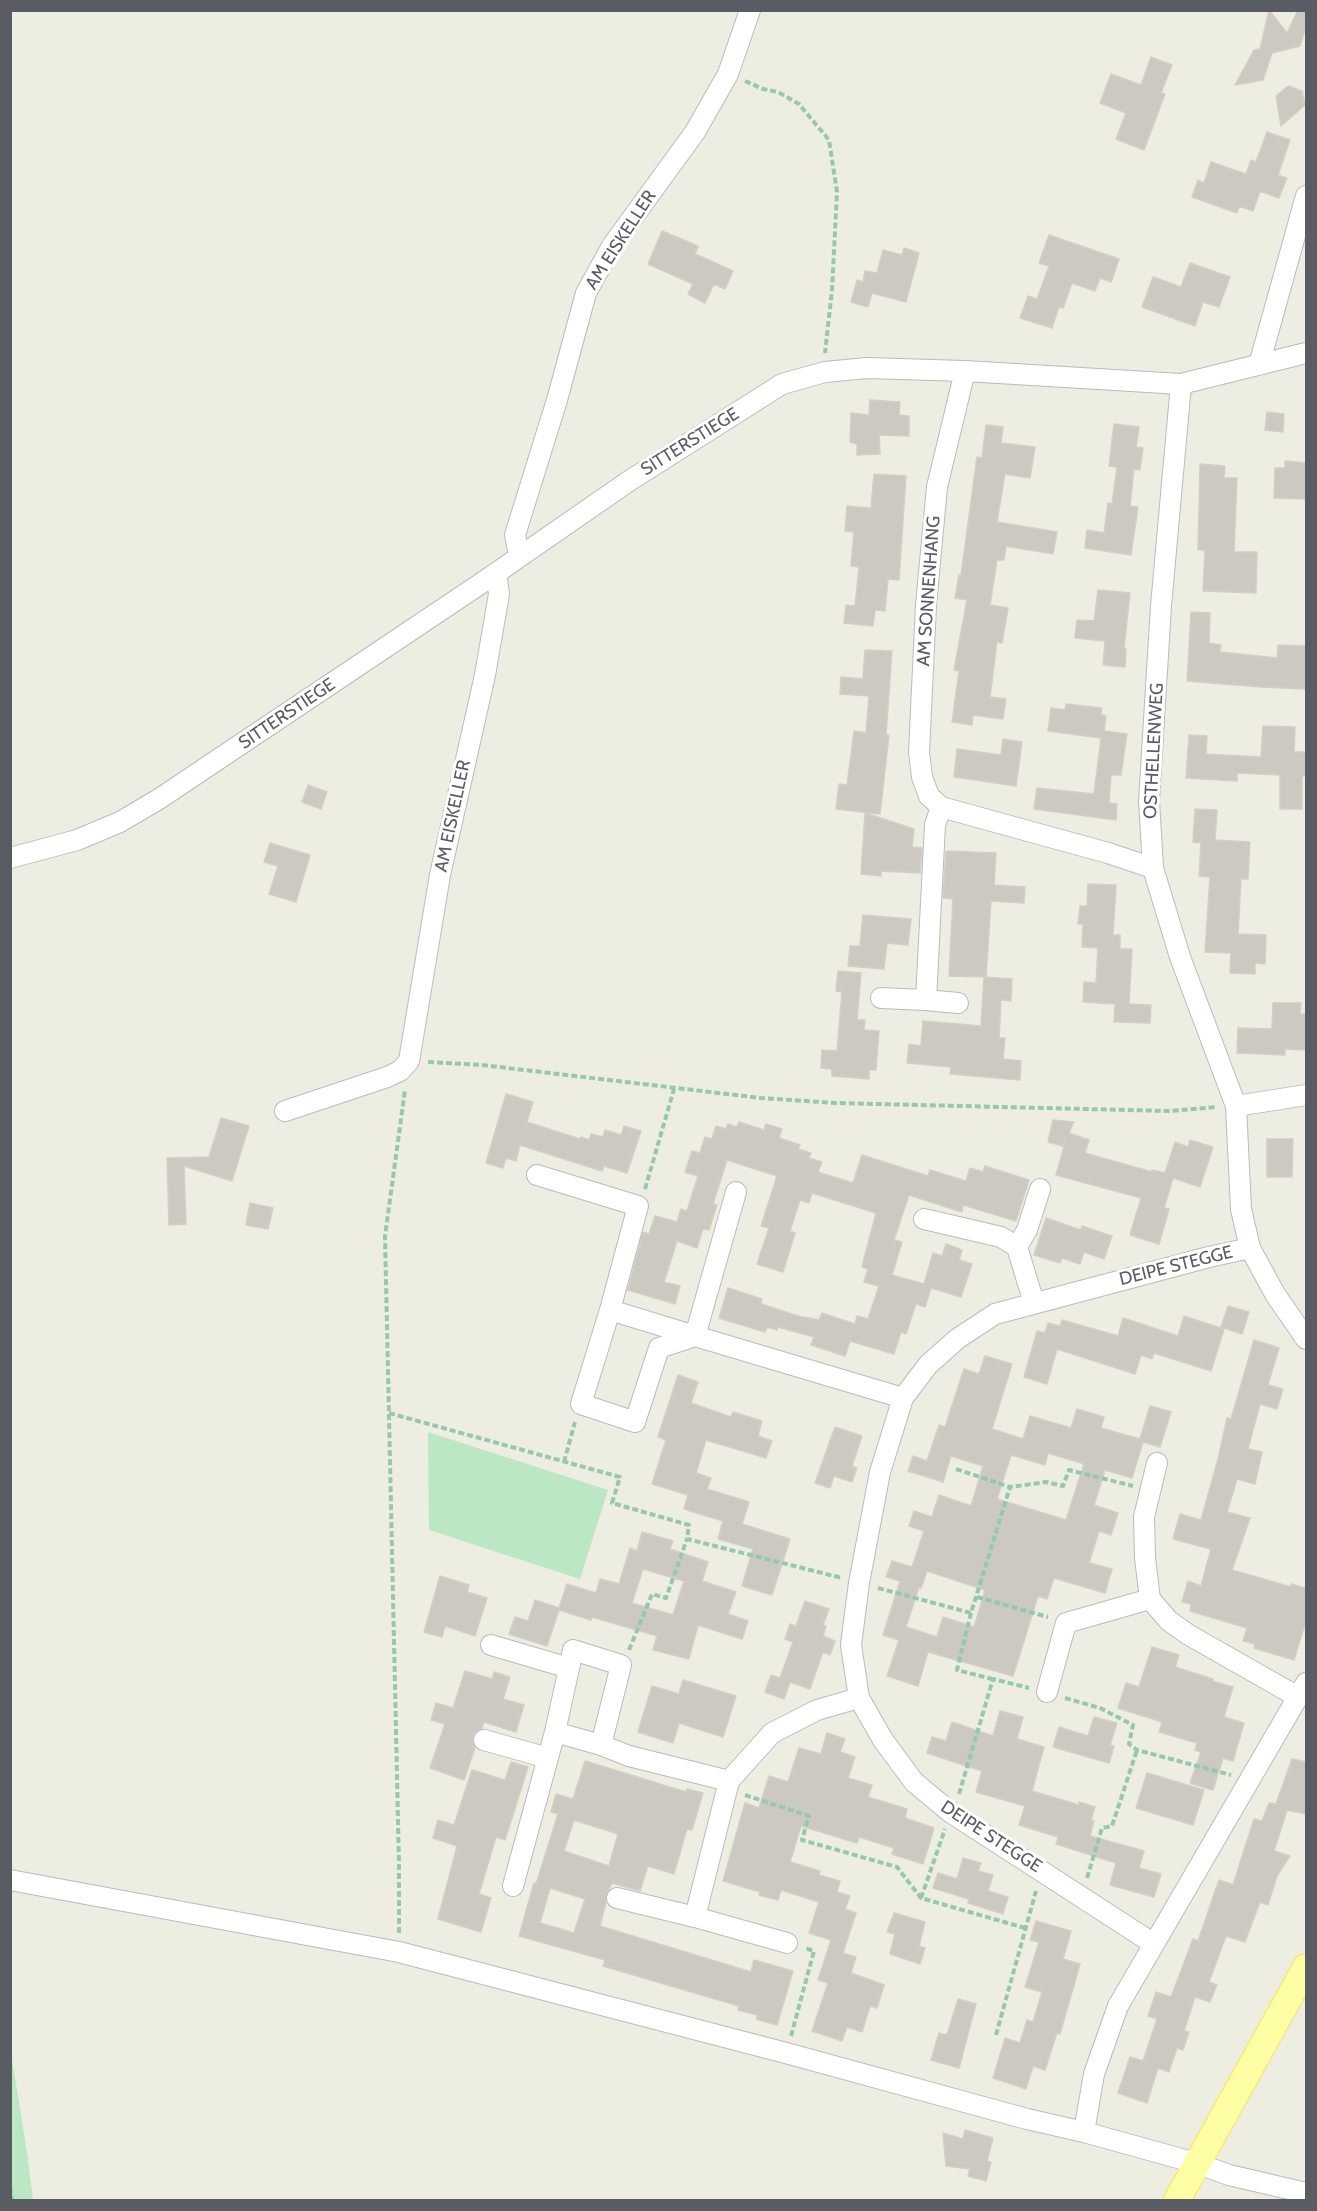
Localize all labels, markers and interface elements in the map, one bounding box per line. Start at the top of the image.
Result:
street label: AM EISKELLER [581,186,661,294]
street label: SITTERSTIEGE [637,403,743,481]
street label: AM SONNENHANG [913,515,945,667]
street label: SITTERSTIEGE [235,674,339,754]
street label: OSTHELLENWEG [1140,682,1168,820]
street label: AM EISKELLER [431,758,475,874]
street label: DEIPE STEGGE [1117,1241,1235,1291]
street label: DEIPE STEGGE [936,1796,1046,1878]

